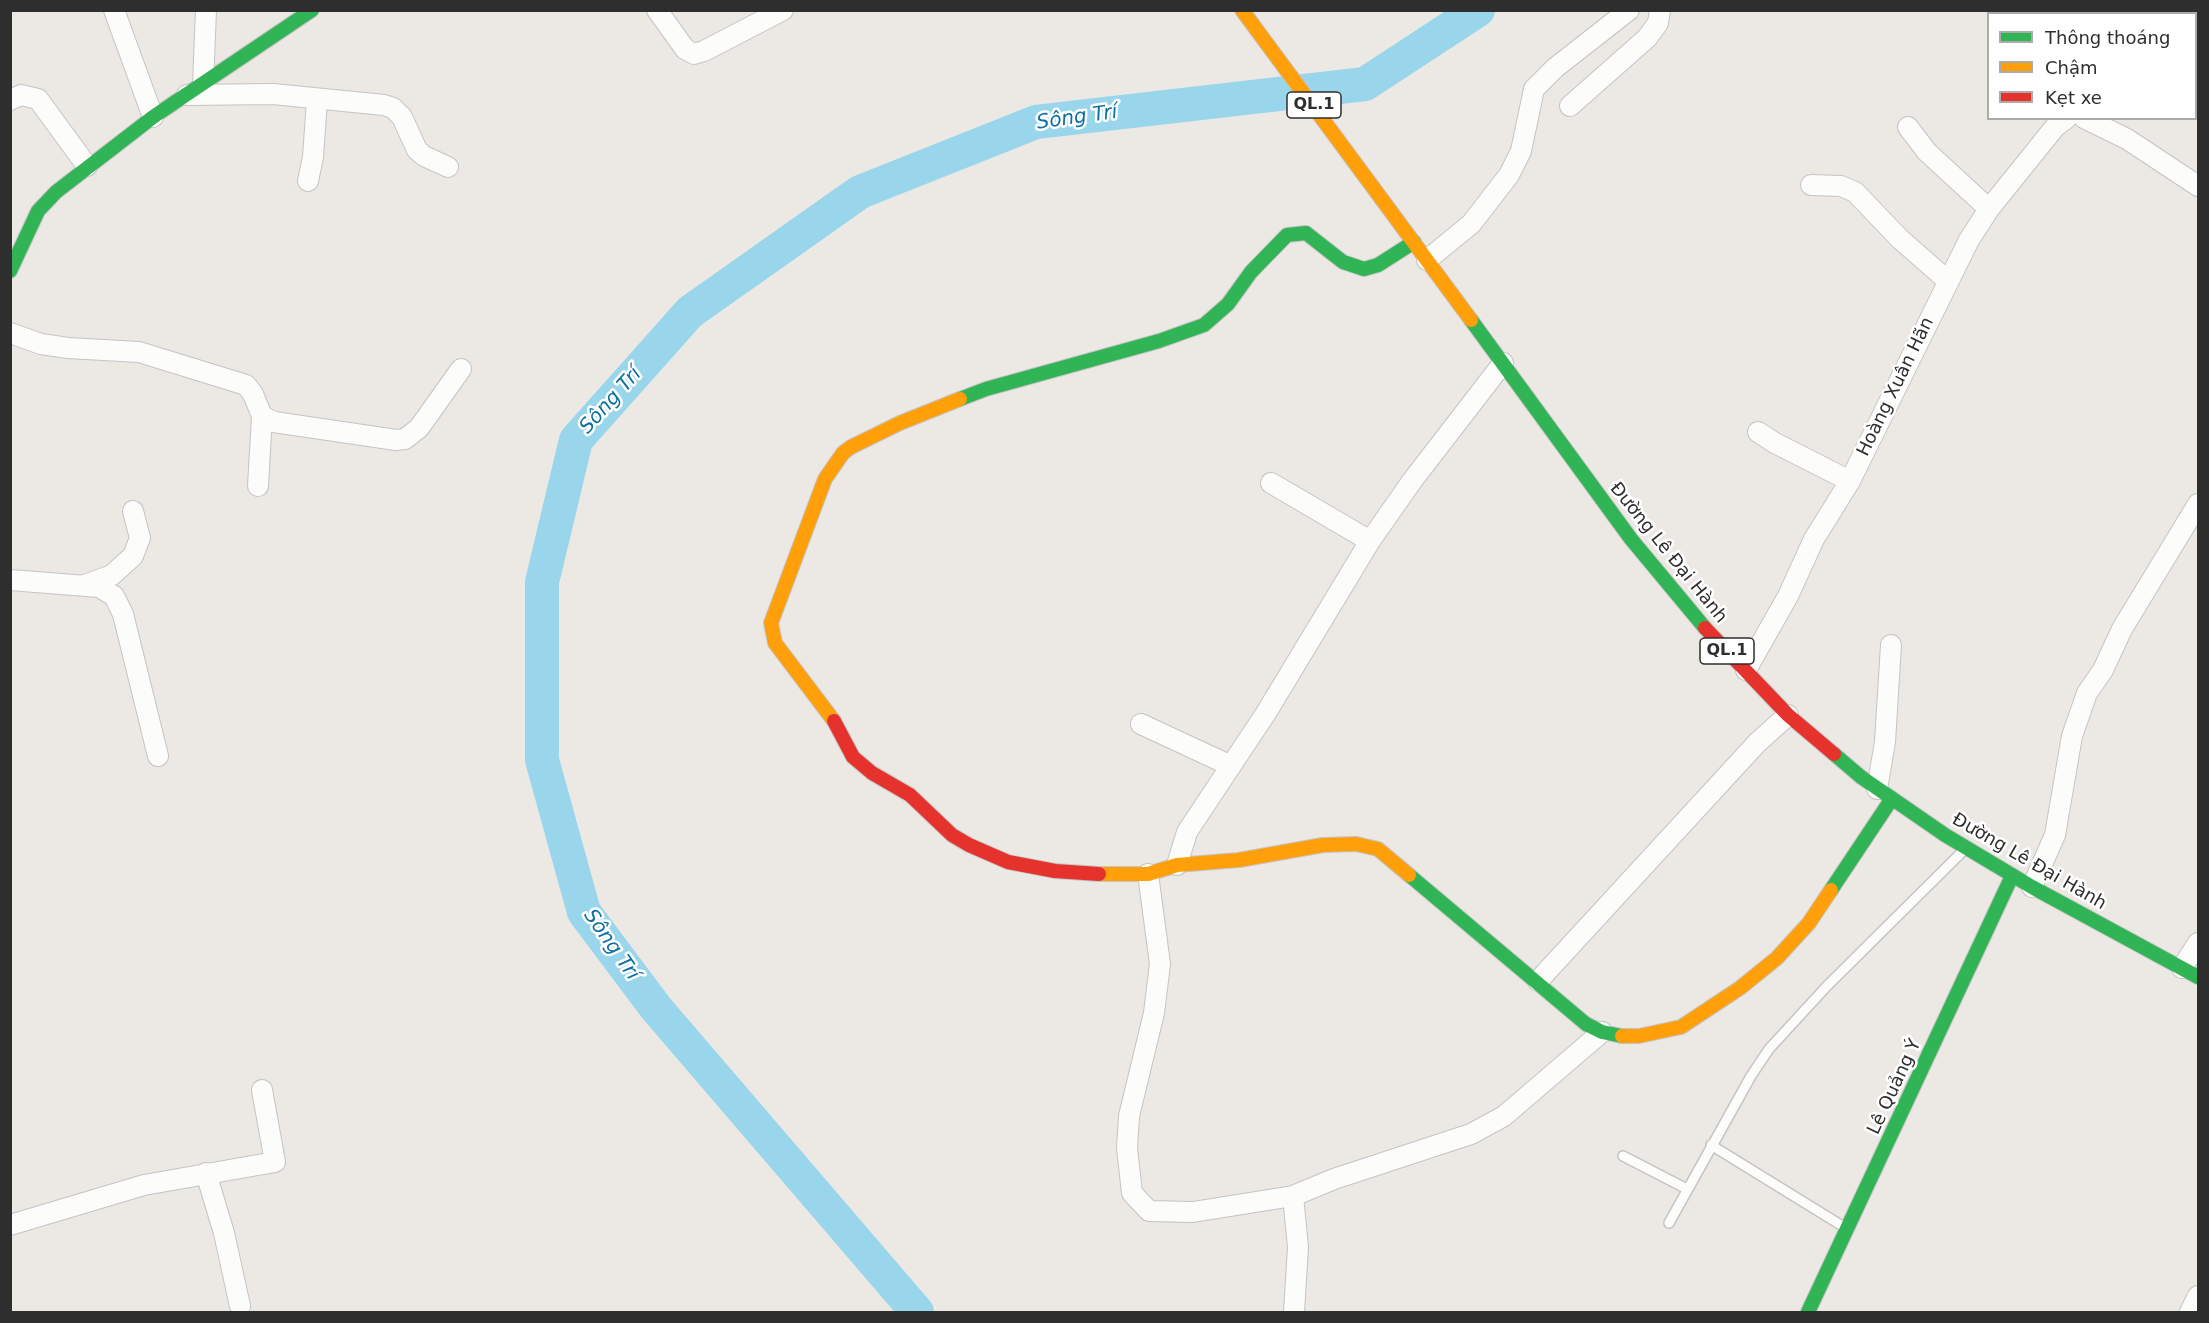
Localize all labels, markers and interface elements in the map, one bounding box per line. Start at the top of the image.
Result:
legend [1987,12,2197,120]
text: Thông thoáng [2045,27,2170,48]
text: Chậm [2045,57,2098,78]
text: Kẹt xe [2045,87,2102,108]
road number: QL.1 [1287,92,1341,118]
water label: Sông Trí [1035,100,1119,136]
street label: Hoàng Xuân Hãn [1853,314,1939,460]
water label: Sông Trí [575,363,647,439]
street label: Đường Lê Đại Hành [1605,478,1731,628]
road number: QL.1 [1700,638,1754,664]
street label: Đường Lê Đại Hành [1948,809,2110,915]
water label: Sông Trí [578,905,644,985]
street label: Lê Quảng Ý [1864,1036,1926,1138]

